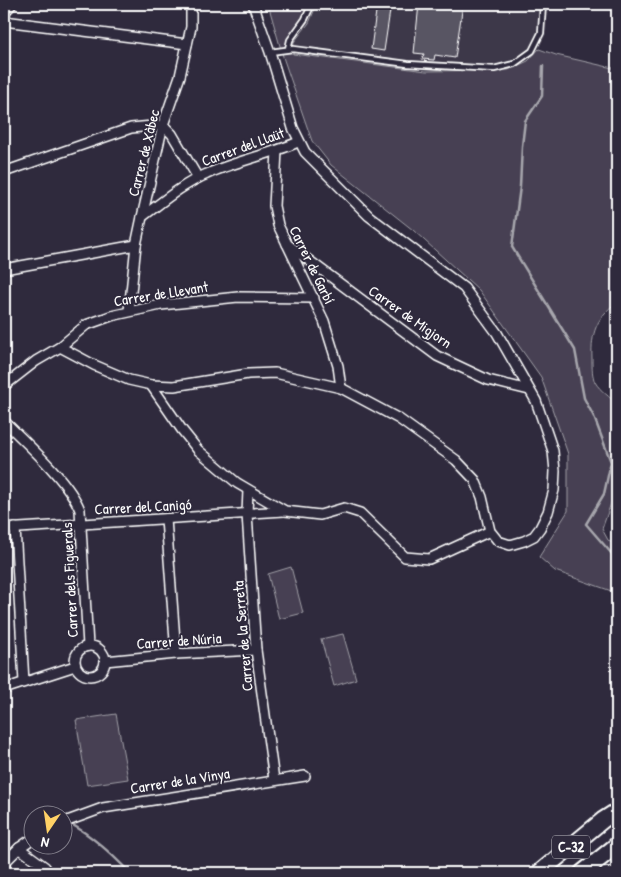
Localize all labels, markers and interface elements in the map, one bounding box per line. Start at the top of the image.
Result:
street label: Carrer de Xàbec [123,107,165,199]
street label: Carrer del Llaüt [198,122,288,171]
street label: Carrer de Garbí [284,222,340,307]
street label: Carrer de Llevant [112,276,211,311]
street label: Carrer de Migjorn [364,280,456,353]
street label: Carrer del Canigó [94,493,192,520]
street label: Carrer dels Figuerals [56,522,83,638]
street label: Carrer de la Serreta [227,580,258,692]
street label: Carrer de Núria [136,627,222,654]
street label: Carrer de la Vinya [129,762,231,799]
north arrow [22,804,72,854]
text: N [39,833,51,853]
road number: C-32 [552,836,590,859]

